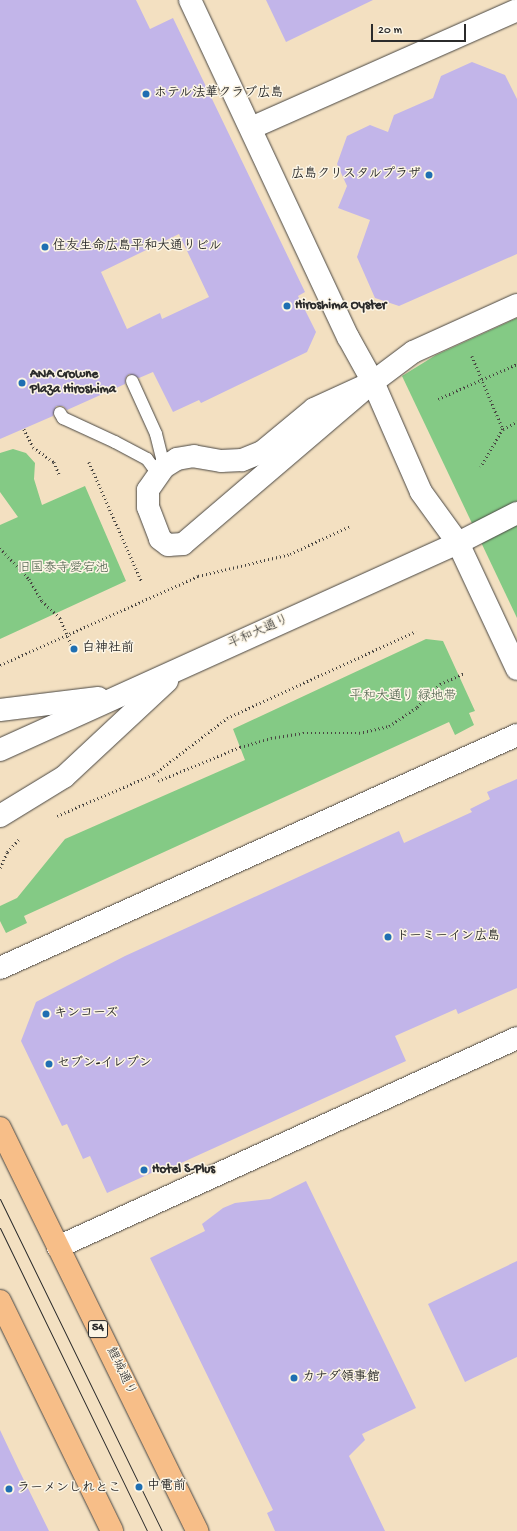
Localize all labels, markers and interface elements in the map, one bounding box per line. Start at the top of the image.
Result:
scale bar [373,16,468,42]
text: 20 m [378,24,402,38]
place label: ホテル法華クラブ広島 [154,86,284,102]
marker: ホテル法華クラブ広島 [141,89,151,99]
place label: 広島クリスタルプラザ [291,167,421,183]
marker: 広島クリスタルプラザ [424,170,434,180]
place label: 住友生命広島平和大通りビル [53,239,222,255]
marker: 住友生命広島平和大通りビル [40,242,50,252]
place label: Hiroshima Oyster [295,298,386,314]
marker: Hiroshima Oyster [282,301,292,311]
place label: ANA Crowne Plaza Hiroshima [30,368,116,399]
marker: ANA Crowne Plaza Hiroshima [17,378,27,388]
park label: 旧国泰寺愛宕池 [18,561,108,577]
street label: 平和大通り [226,613,292,653]
place label: 白神社前 [82,641,134,657]
marker: 白神社前 [69,644,79,654]
park label: 平和大通り 緑地帯 [349,689,457,705]
place label: ドーミーイン広島 [396,929,500,945]
marker: ドーミーイン広島 [383,932,393,942]
place label: キンコーズ [54,1006,119,1022]
marker: キンコーズ [41,1009,51,1019]
place label: セブン-イレブン [57,1056,152,1072]
marker: セブン-イレブン [44,1059,54,1069]
place label: Hotel S-Plus [152,1162,215,1178]
marker: Hotel S-Plus [139,1165,149,1175]
road number: 54 [88,1319,108,1339]
street label: 鯉城通り [102,1345,138,1399]
place label: カナダ領事館 [302,1370,380,1386]
marker: カナダ領事館 [289,1373,299,1383]
place label: 中電前 [147,1479,186,1495]
place label: ラーメンしれとこ [17,1481,121,1497]
marker: 中電前 [134,1482,144,1492]
marker: ラーメンしれとこ [4,1484,14,1494]

